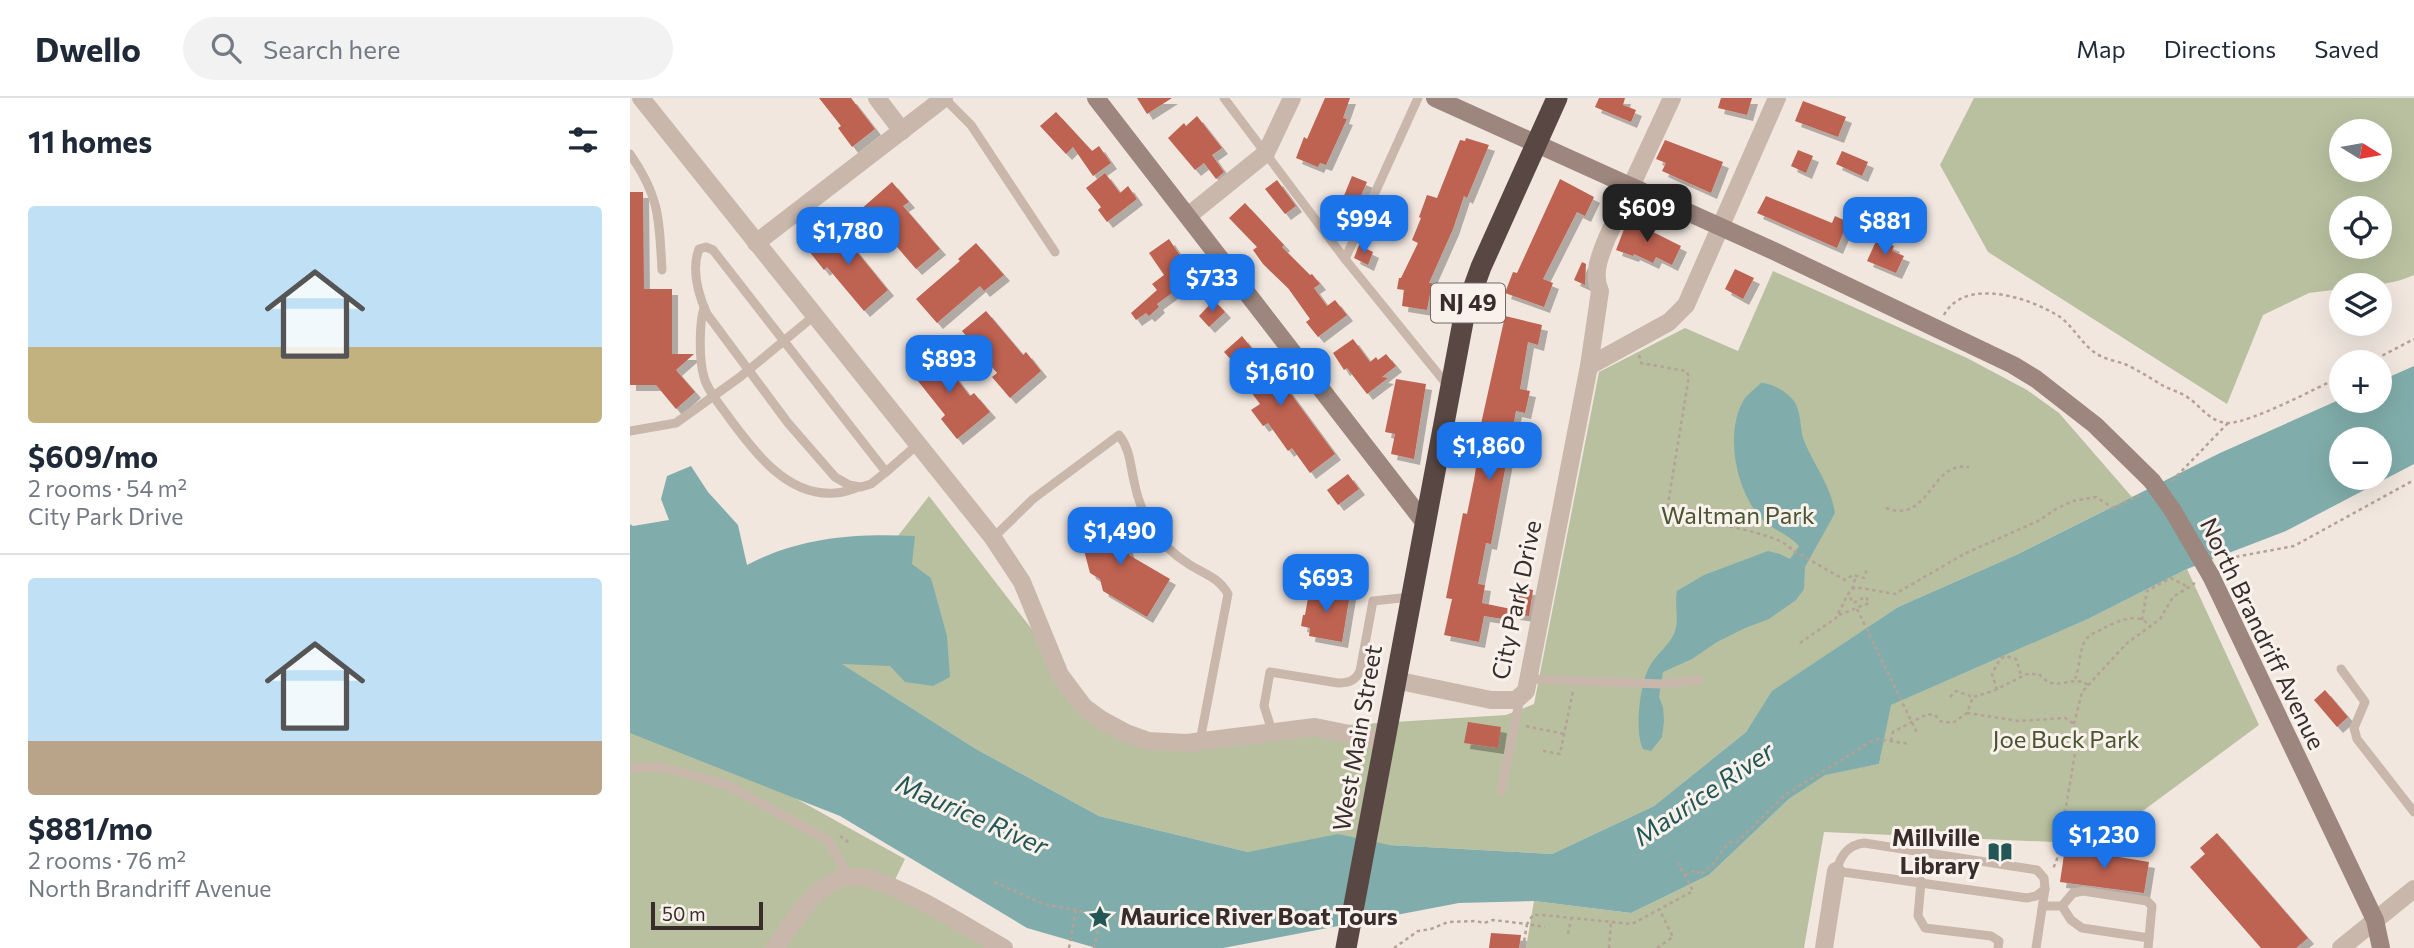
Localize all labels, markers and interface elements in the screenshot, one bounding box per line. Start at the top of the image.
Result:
search box [183,17,673,80]
text: Dwello [35,28,141,69]
icon: search [207,29,245,67]
text: Search here [263,33,401,64]
text: Map [2076,34,2126,63]
text: Directions [2164,34,2276,63]
text: Saved [2314,34,2379,63]
north arrow [2329,119,2392,182]
map controls [2329,119,2392,490]
icon: filters [564,121,602,159]
text: 11 homes [28,122,152,159]
pin: $609 [1606,184,1688,244]
text: $609 [1619,193,1675,221]
pin: $994 [1323,195,1405,255]
button: locate [2329,196,2392,259]
pin: $881 [1844,198,1926,257]
text: $994 [1336,204,1392,232]
text: $881 [1859,206,1911,234]
pin: $1,780 [791,208,905,267]
text: $1,780 [812,216,884,244]
icon: home [252,251,378,377]
pin: $733 [1171,254,1253,314]
text: $733 [1186,263,1238,291]
button: layers [2329,273,2392,336]
road number: NJ 49 [1431,284,1505,322]
pin: $893 [908,336,990,395]
text: $893 [922,344,976,372]
pin: $1,610 [1223,348,1337,408]
button: + [2329,350,2392,413]
text: $1,610 [1246,357,1314,385]
pin: $1,860 [1432,422,1546,482]
button: − [2329,427,2392,490]
text: $1,860 [1453,431,1525,459]
text: $609/mo [28,437,158,474]
text: 2 rooms · 54 m² [28,474,187,502]
park label: Waltman Park [1661,500,1815,529]
text: City Park Drive [28,502,184,530]
pin: $1,490 [1063,508,1177,567]
street label: North Brandriff Avenue [2195,513,2332,754]
text: $1,490 [1084,516,1156,544]
street label: City Park Drive [1484,517,1547,682]
pin: $693 [1285,554,1367,614]
text: $693 [1299,563,1353,591]
icon: home [252,623,378,749]
street label: West Main Street [1326,642,1387,833]
park label: Joe Buck Park [1992,724,2140,753]
water label: Maurice River [1627,734,1781,851]
water label: Maurice River [892,766,1055,862]
text: $881/mo [28,809,153,846]
pin: $1,230 [2047,812,2161,871]
text: $1,230 [2068,820,2140,848]
place label: Millville Library [1892,822,1980,879]
library icon: Millville Library [1986,838,2014,866]
text: 2 rooms · 76 m² [28,846,186,874]
text: North Brandriff Avenue [28,874,271,902]
scale bar [651,899,763,931]
place label: Maurice River Boat Tours [1120,901,1398,930]
text: 50 m [662,902,706,925]
place icon: Maurice River Boat Tours [1086,903,1114,931]

